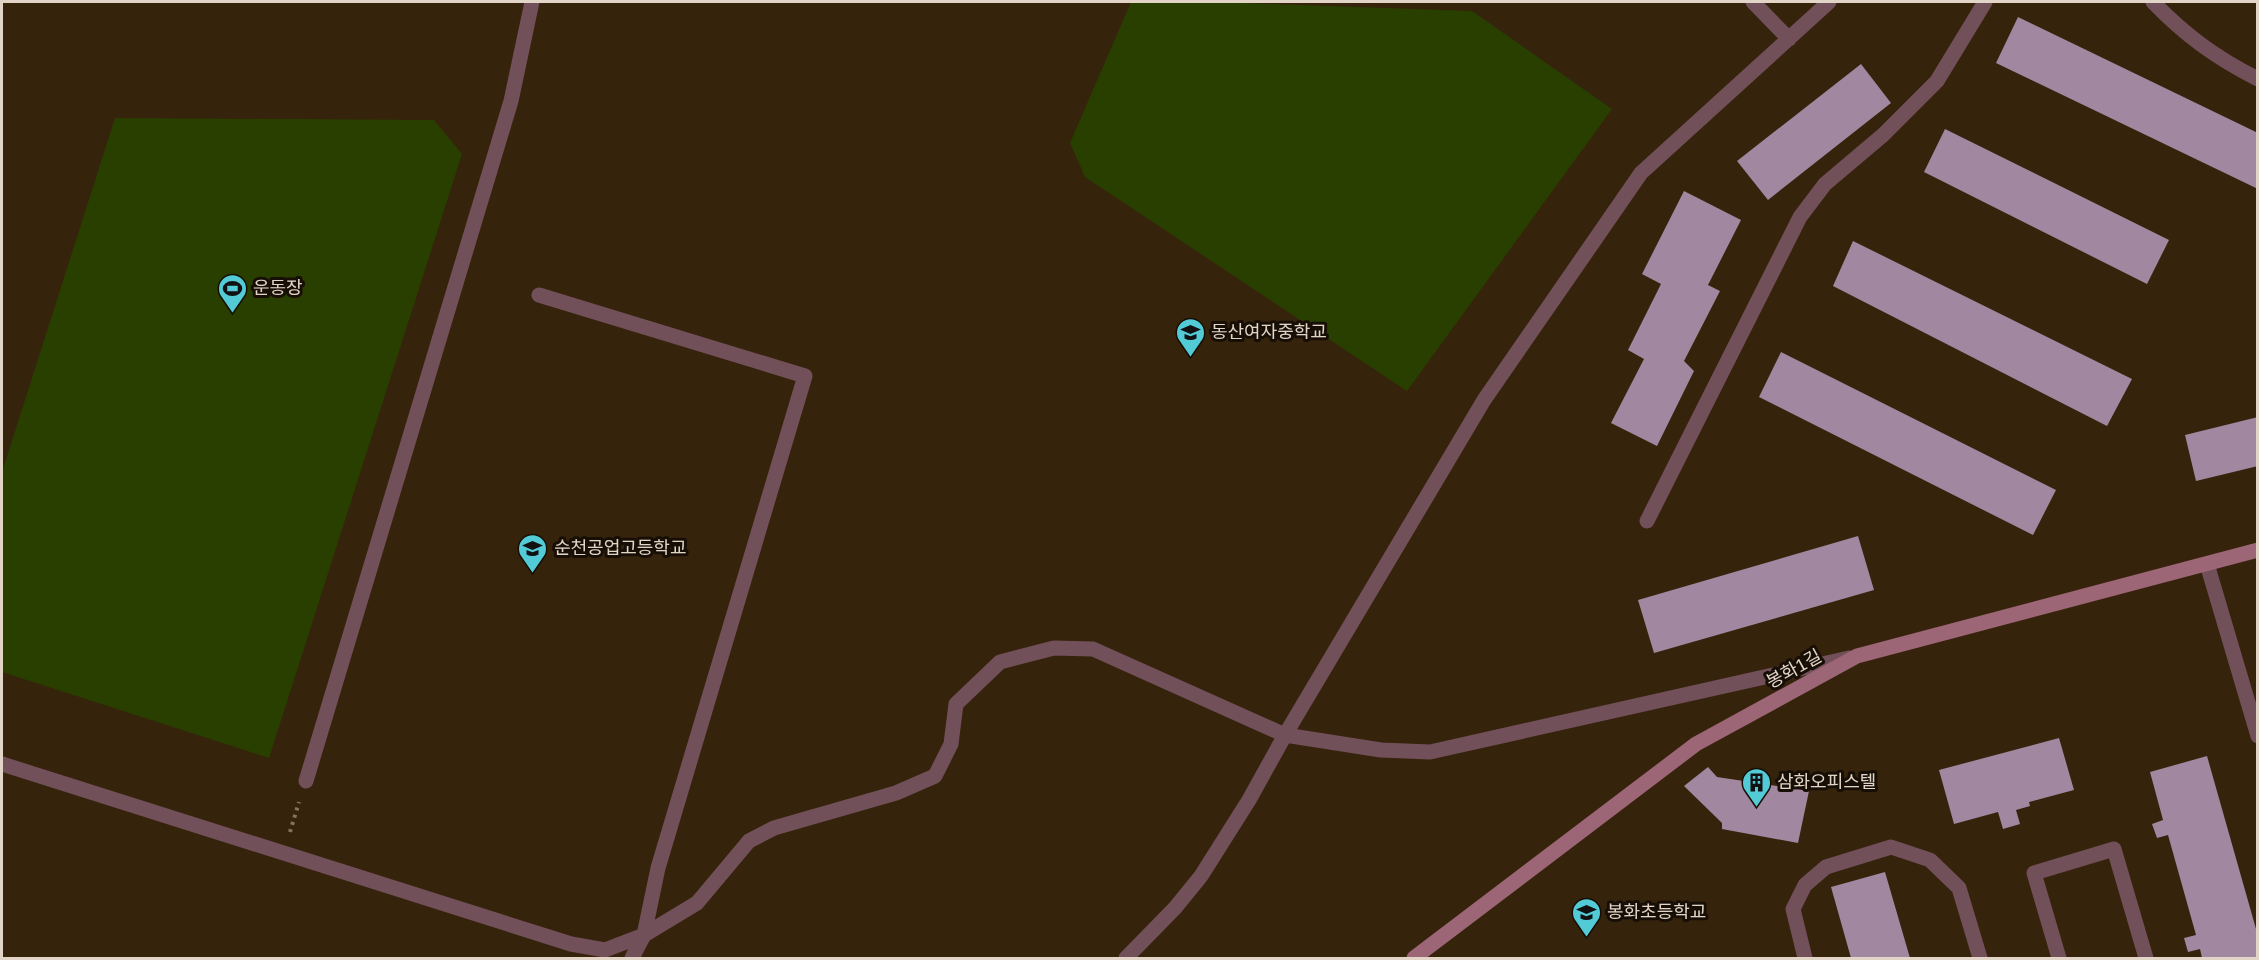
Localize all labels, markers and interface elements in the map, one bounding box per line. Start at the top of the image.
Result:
sports icon: 운동장 [216,272,248,314]
place label: 운동장 [253,278,303,298]
school or university icon: 동산여자중학교 [1174,316,1206,358]
place label: 동산여자중학교 [1211,322,1327,342]
school or university icon: 순천공업고등학교 [517,532,549,574]
place label: 순천공업고등학교 [554,538,686,558]
street label: 봉화1길 [1763,646,1825,692]
building icon: 삼화오피스텔 [1740,766,1772,808]
place label: 삼화오피스텔 [1777,772,1876,792]
school or university icon: 봉화초등학교 [1570,896,1602,938]
place label: 봉화초등학교 [1607,902,1706,922]

